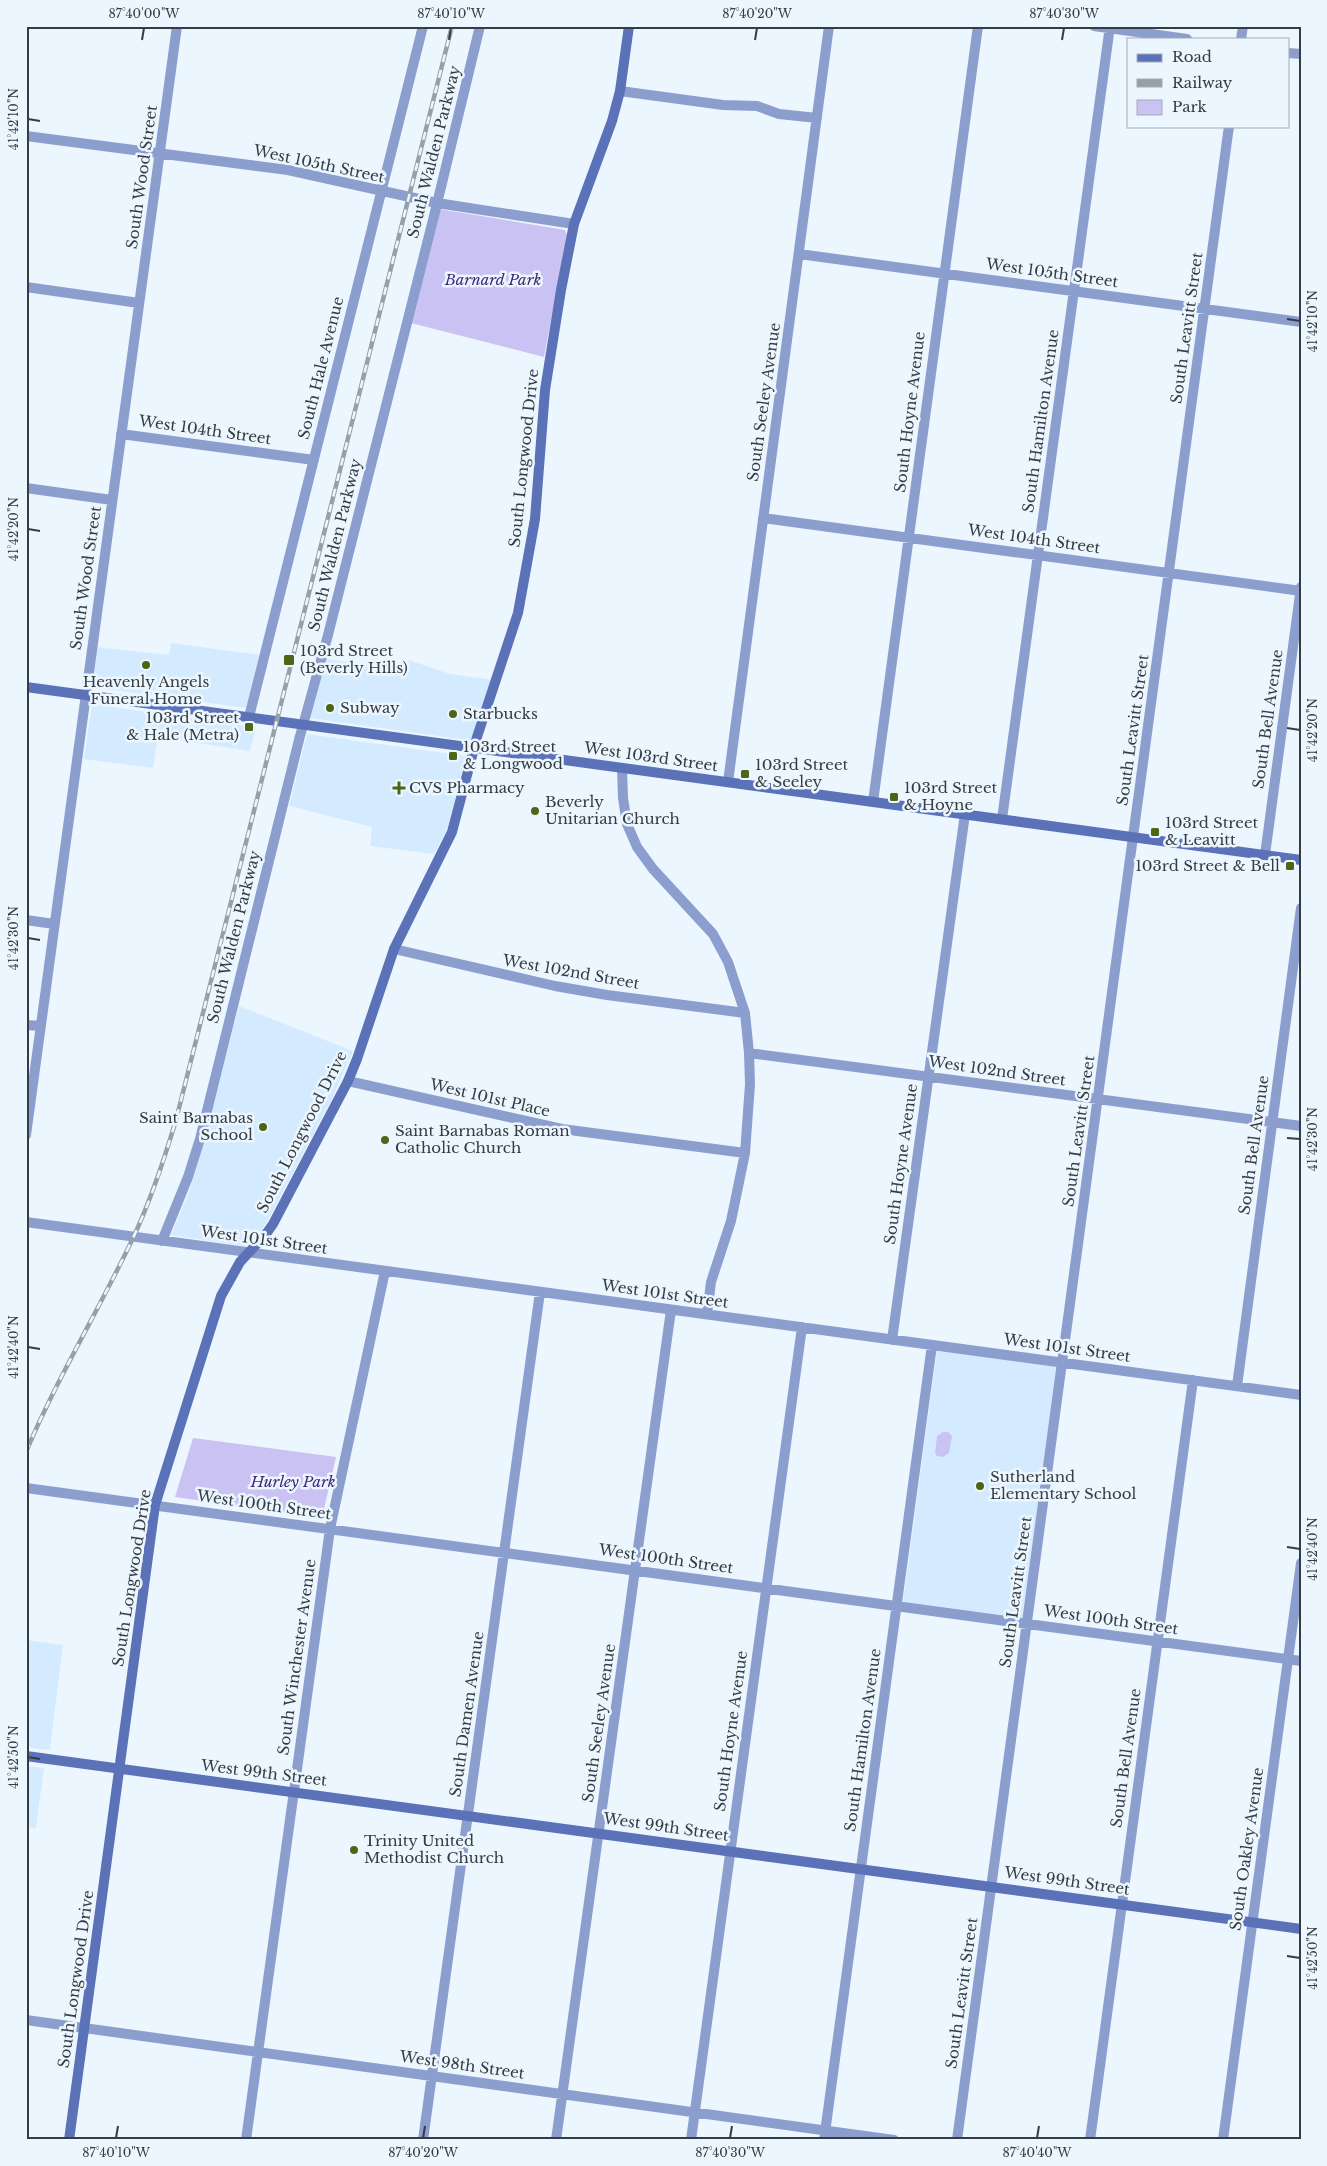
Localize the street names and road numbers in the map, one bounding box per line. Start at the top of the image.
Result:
street label: South Walden Parkway [403,63,464,240]
street label: South Wood Street [122,104,161,250]
street label: West 105th Street [251,140,387,187]
street label: South Leavitt Street [1166,251,1207,405]
street label: West 105th Street [984,254,1120,291]
street label: South Hale Avenue [294,295,347,441]
street label: South Seeley Avenue [743,321,784,482]
street label: South Hamilton Avenue [1018,328,1063,514]
street label: South Hoyne Avenue [890,330,929,494]
street label: South Longwood Drive [505,368,542,548]
street label: West 104th Street [137,411,273,448]
street label: South Walden Parkway [304,456,365,633]
street label: South Wood Street [66,505,105,651]
street label: West 104th Street [966,520,1102,557]
street label: South Bell Avenue [1248,648,1287,790]
street label: South Leavitt Street [1112,653,1153,807]
street label: West 103rd Street [582,738,720,775]
street label: South Walden Parkway [203,848,264,1025]
street label: West 102nd Street [500,950,641,993]
street label: South Longwood Drive [252,1048,351,1216]
street label: West 102nd Street [926,1051,1067,1090]
street label: South Leavitt Street [1058,1054,1099,1208]
street label: West 101st Place [427,1074,552,1121]
street label: South Bell Avenue [1234,1074,1273,1216]
street label: South Hoyne Avenue [880,1082,921,1246]
street label: West 101st Street [198,1221,329,1258]
street label: West 101st Street [599,1275,730,1312]
street label: West 101st Street [1001,1329,1132,1366]
street label: West 100th Street [195,1486,333,1523]
street label: South Longwood Drive [108,1488,155,1668]
street label: South Leavitt Street [995,1515,1036,1669]
street label: West 100th Street [597,1540,735,1577]
street label: South Winchester Avenue [273,1558,320,1756]
street label: West 100th Street [1042,1601,1180,1638]
street label: South Damen Avenue [445,1630,488,1798]
street label: South Seeley Avenue [578,1642,619,1803]
street label: South Hamilton Avenue [840,1647,885,1833]
street label: South Hoyne Avenue [710,1649,751,1813]
street label: South Bell Avenue [1106,1687,1145,1829]
street label: West 99th Street [199,1755,328,1790]
street label: South Oakley Avenue [1226,1766,1267,1932]
street label: West 99th Street [601,1808,730,1845]
street label: West 99th Street [1002,1862,1131,1899]
street label: South Longwood Drive [54,1889,97,2069]
street label: South Leavitt Street [941,1916,982,2070]
street label: West 98th Street [397,2046,526,2083]

